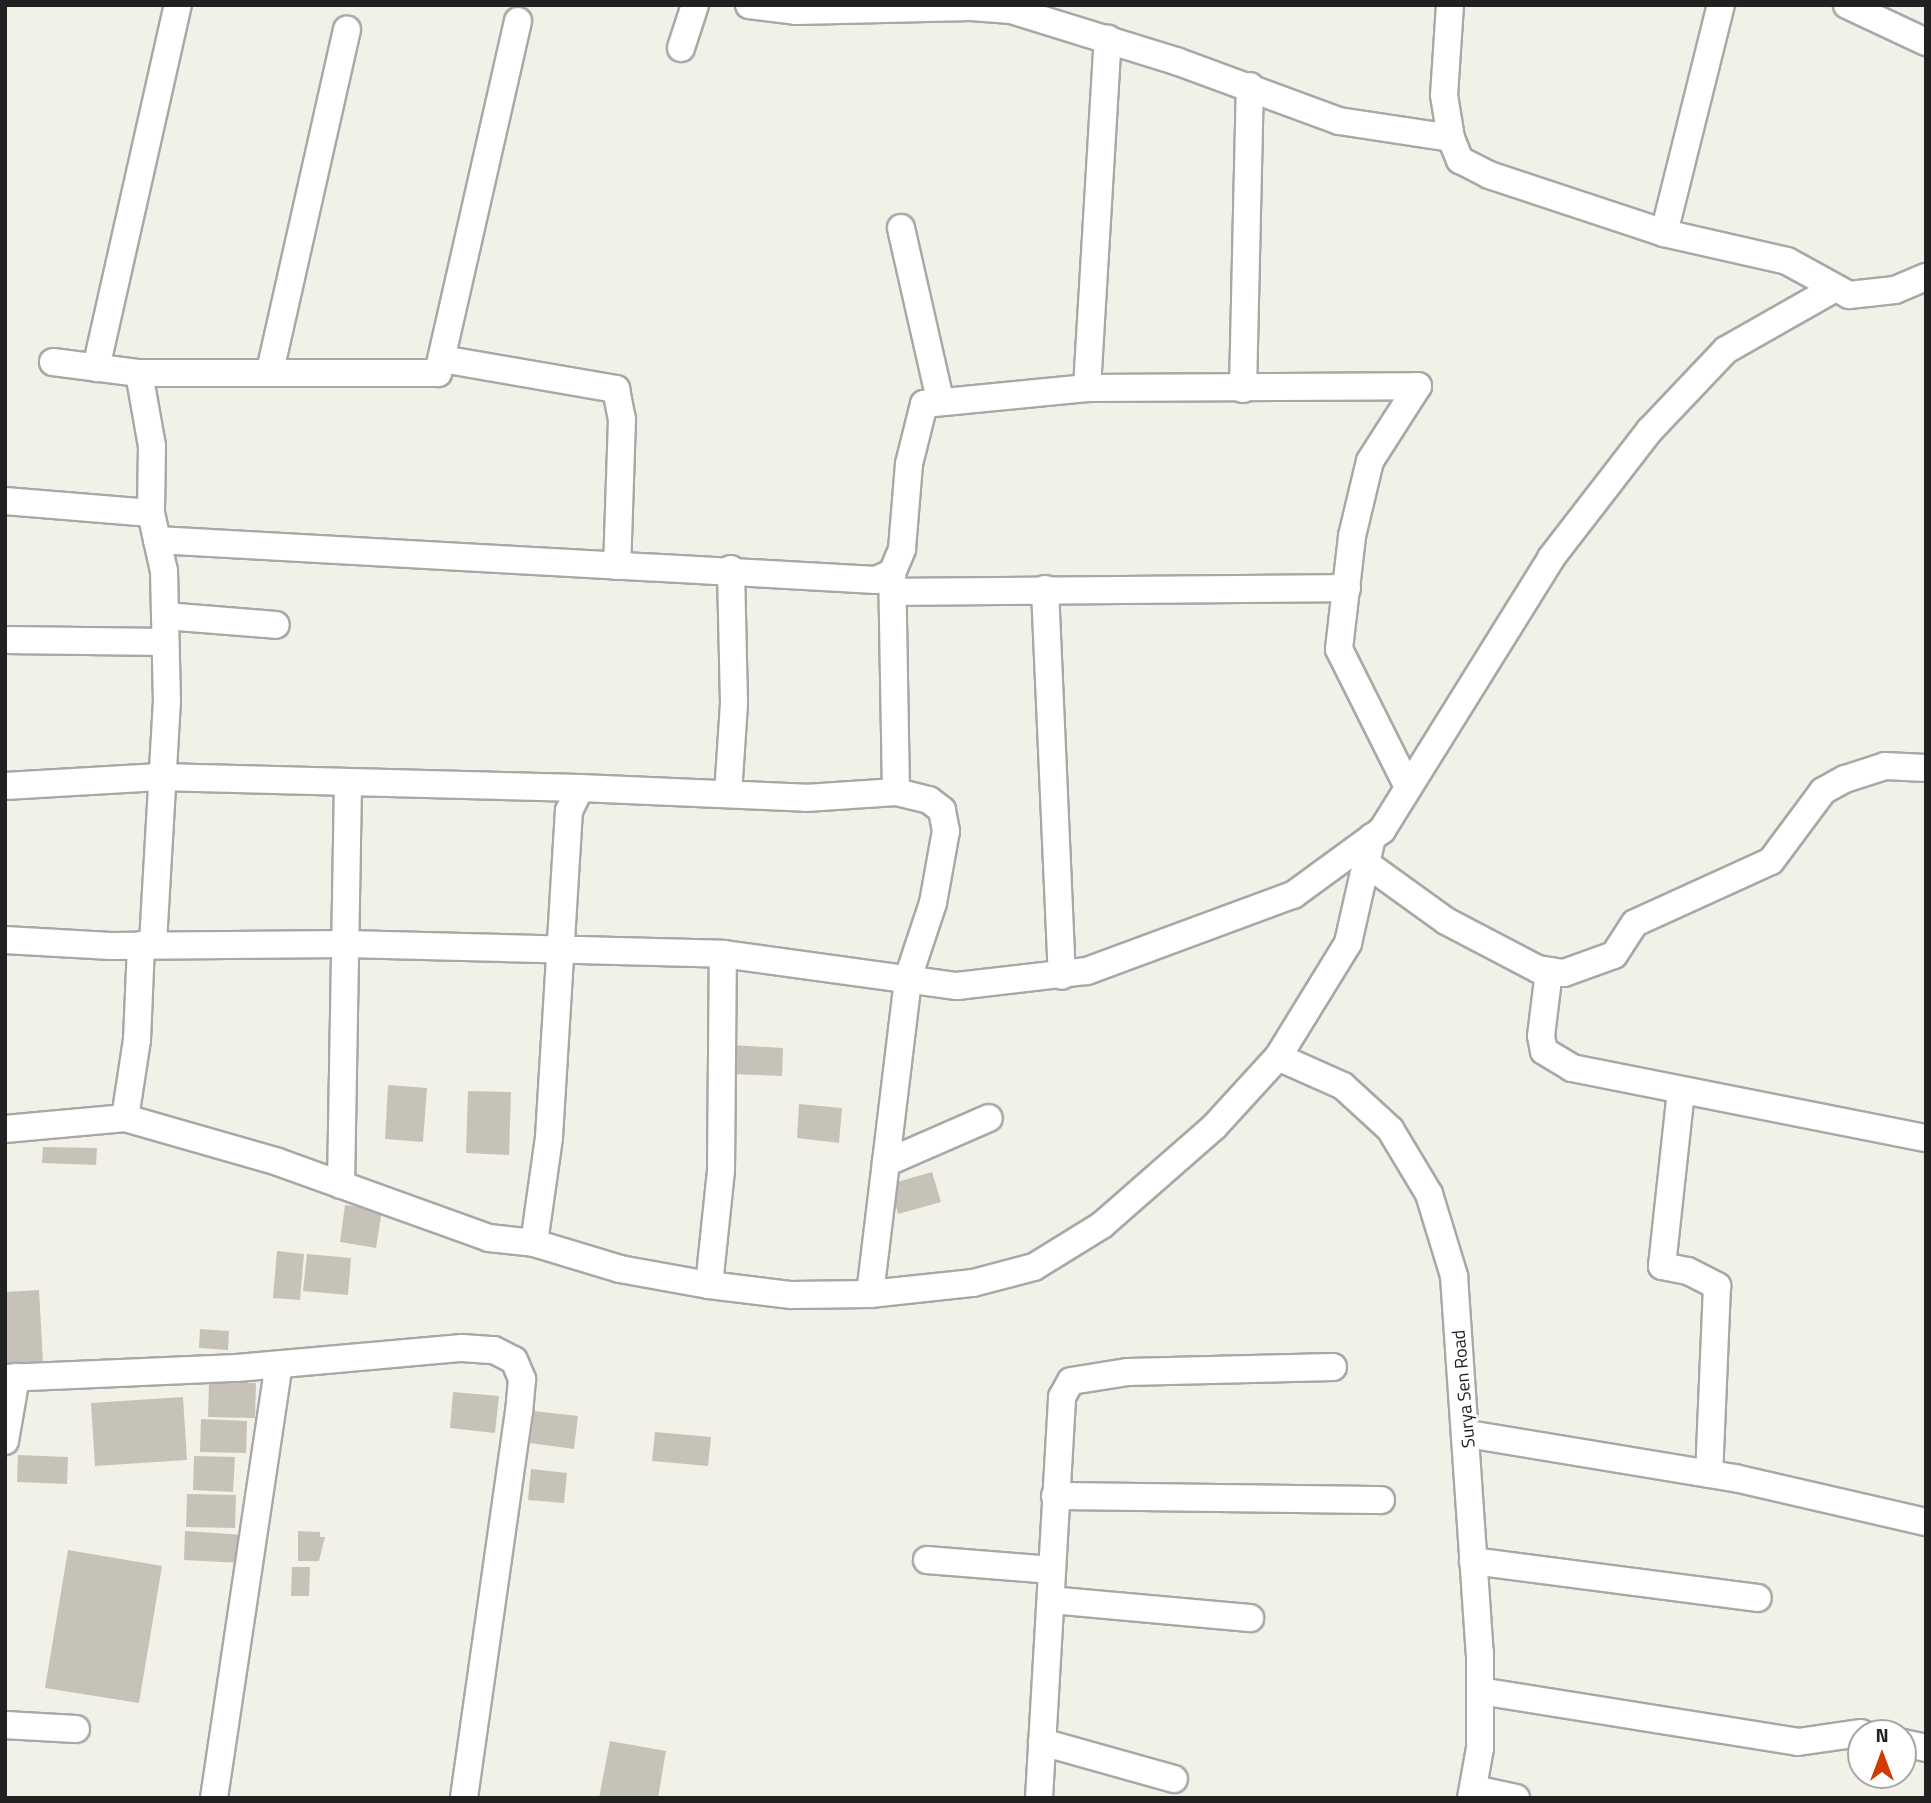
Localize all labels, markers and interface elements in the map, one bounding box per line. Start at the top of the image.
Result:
street label: Surya Sen Road [1448,1329,1480,1449]
north arrow [1847,1719,1917,1789]
text: N [1875,1720,1889,1749]

